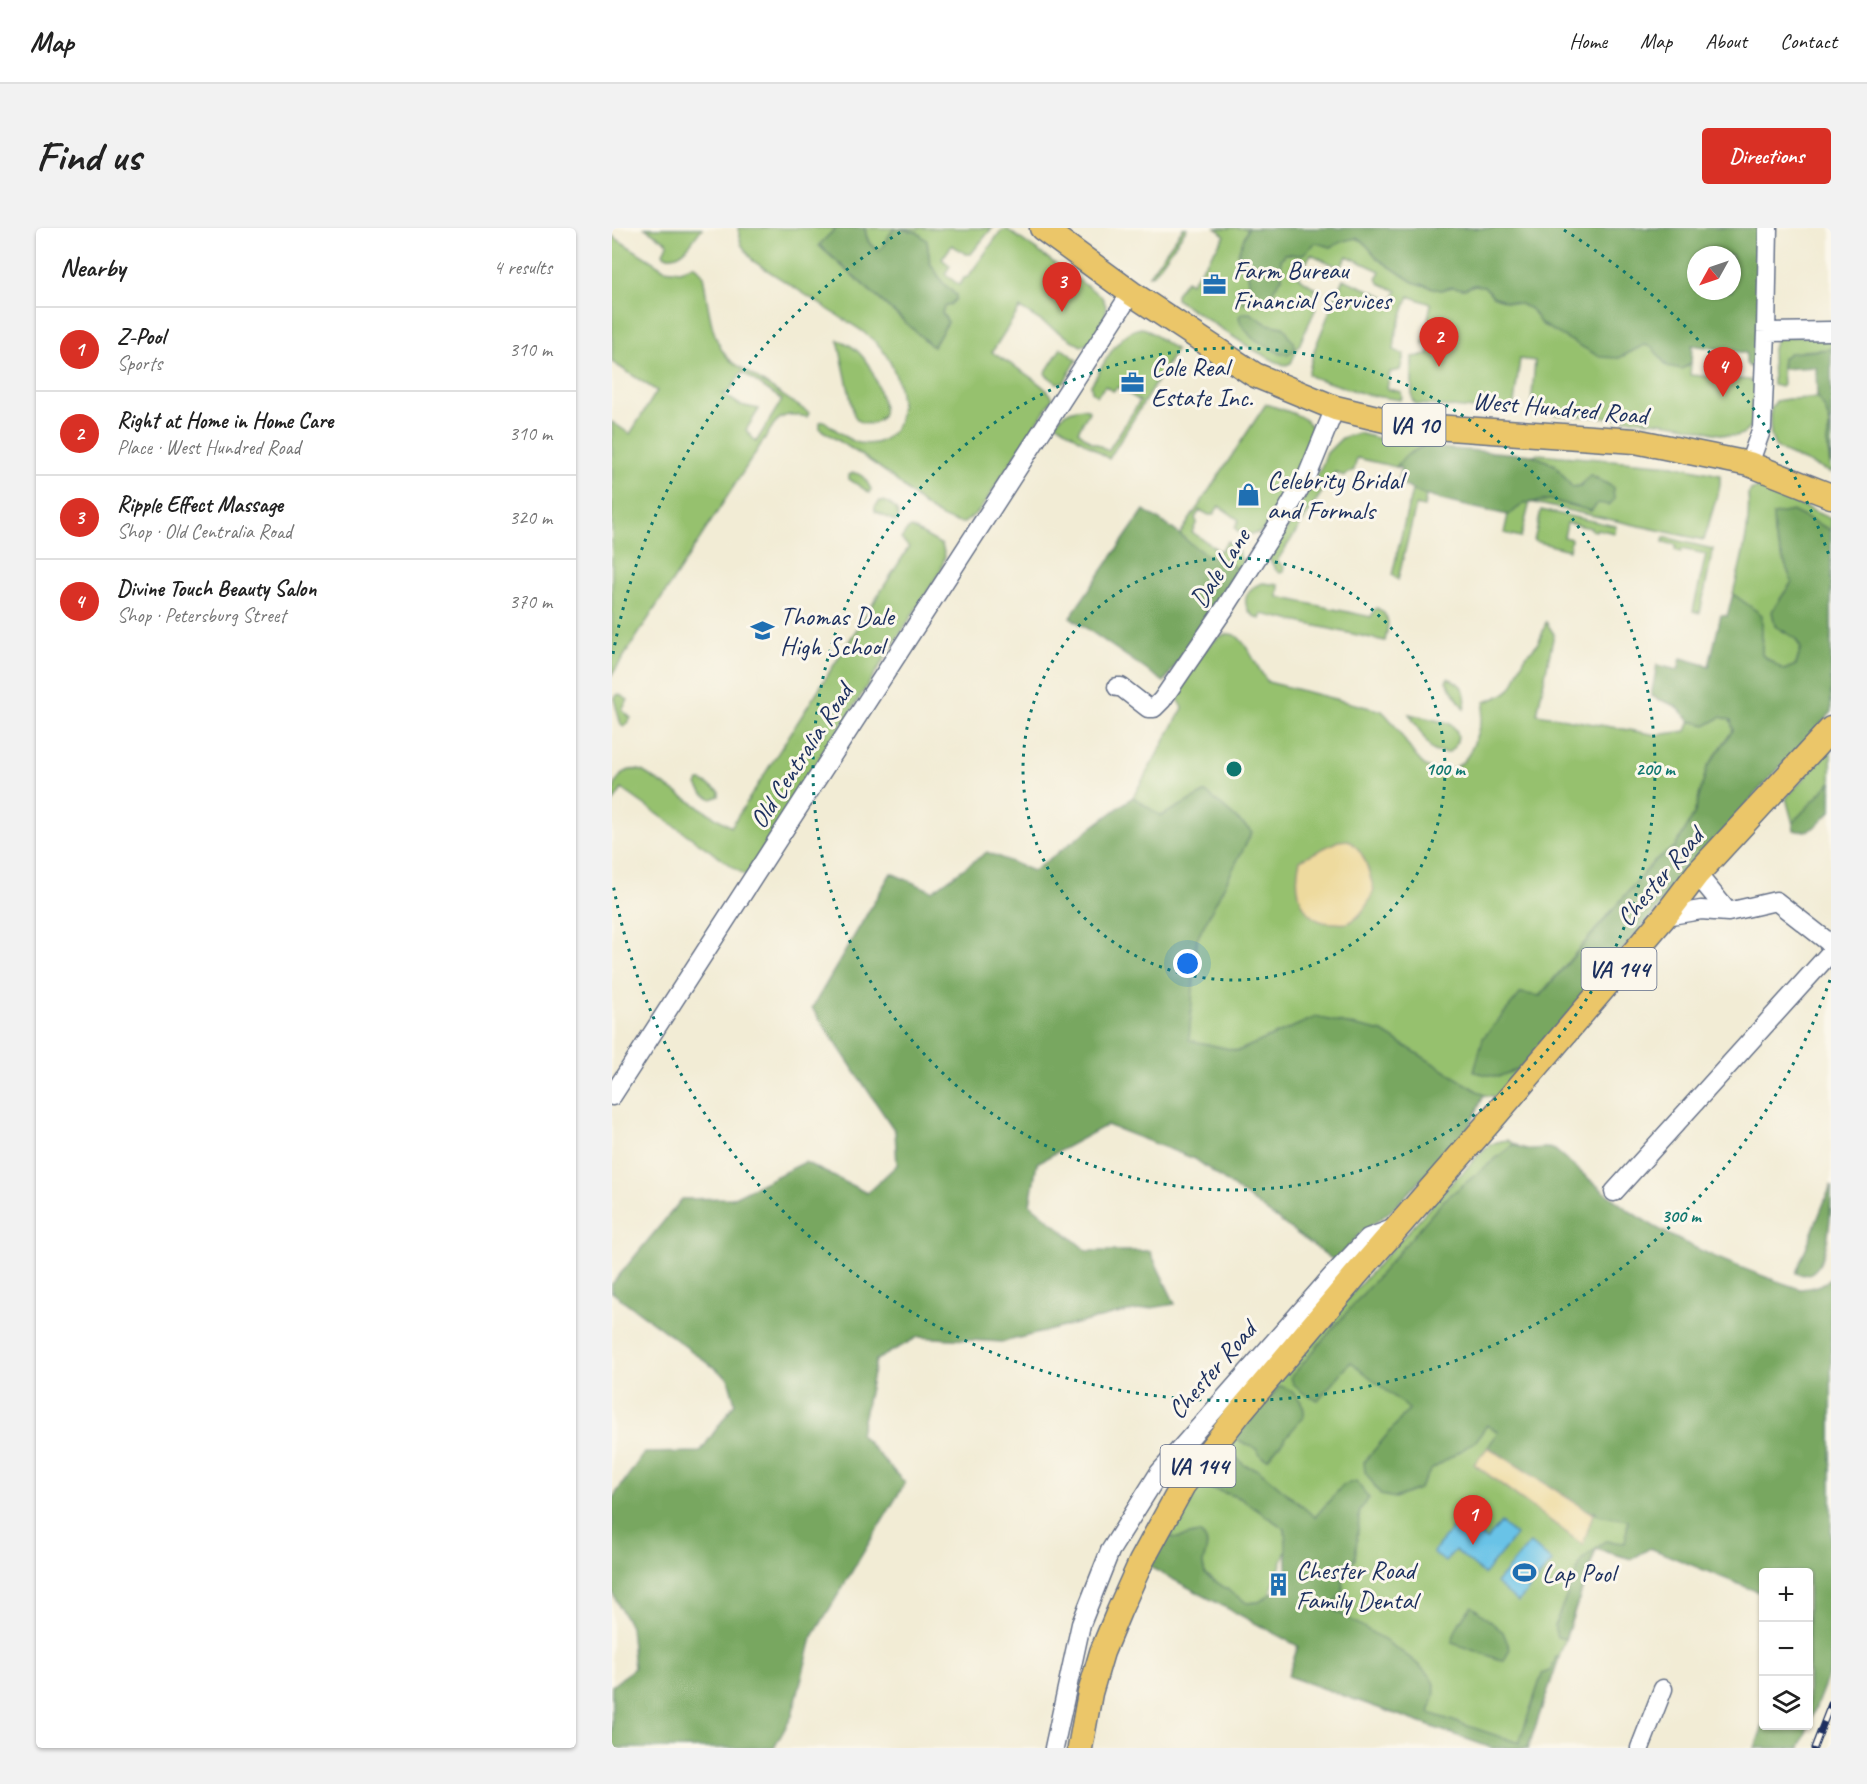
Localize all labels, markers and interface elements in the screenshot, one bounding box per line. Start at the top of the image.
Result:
text: Map [30,24,73,59]
text: Home [1569,28,1607,54]
text: Map [1640,28,1672,54]
text: About [1705,28,1747,54]
text: Contact [1780,28,1837,54]
button: Directions [1702,128,1831,184]
text: Find us [36,130,141,183]
north arrow [1687,246,1741,300]
text: Nearby [60,251,125,284]
place label: Farm Bureau Financial Services [1233,254,1393,317]
text: 4 results [493,255,552,280]
pin: 3 [1042,262,1082,312]
office icon: Farm Bureau Financial Services [1202,272,1228,298]
pin: 2 [1420,318,1458,367]
text: Z-Pool [117,323,165,351]
text: 1 [75,337,84,362]
text: 310 m [509,337,552,362]
pin: 4 [1704,348,1742,397]
text: Sports [117,351,162,376]
place label: Cole Real Estate Inc. [1151,351,1254,414]
office icon: Cole Real Estate Inc. [1120,369,1146,395]
street label: West Hundred Road [1471,384,1652,432]
road number: VA 10 [1382,404,1446,446]
text: Right at Home in Home Care [117,407,333,435]
text: 2 [75,421,84,446]
text: 310 m [509,421,552,446]
text: Place · West Hundred Road [117,435,300,460]
place label: Celebrity Bridal and Formals [1267,464,1408,527]
shop icon: Celebrity Bridal and Formals [1236,482,1262,508]
text: Ripple Effect Massage [117,491,283,519]
text: 3 [75,505,84,530]
text: 320 m [509,505,552,530]
text: Shop · Old Centralia Road [117,519,292,544]
street label: Dale Lane [1182,520,1259,614]
text: Divine Touch Beauty Salon [117,575,316,603]
text: 4 [75,589,84,614]
text: 370 m [509,589,552,614]
place label: Thomas Dale High School [780,600,896,663]
text: Shop · Petersburg Street [117,603,286,628]
school or university icon: Thomas Dale High School [749,618,775,644]
street label: Old Centralia Road [742,674,862,835]
text: 100 m [1426,758,1466,780]
text: 200 m [1636,758,1676,780]
centre of rings [1224,759,1244,779]
street label: Chester Road [1609,818,1713,933]
road number: VA 144 [1582,948,1656,990]
your location [1173,949,1202,978]
text: 300 m [1662,1205,1702,1227]
street label: Chester Road [1161,1311,1266,1426]
road number: VA 144 [1160,1445,1236,1487]
pin: 1 [1454,1496,1492,1545]
place label: Chester Road Family Dental [1296,1554,1422,1617]
place label: Lap Pool [1542,1557,1620,1590]
sports icon: Lap Pool [1511,1560,1537,1586]
map controls [1759,1568,1813,1730]
button: + [1759,1568,1813,1622]
building icon: Chester Road Family Dental [1265,1572,1291,1598]
button: − [1759,1622,1813,1676]
button: layers [1759,1676,1813,1730]

